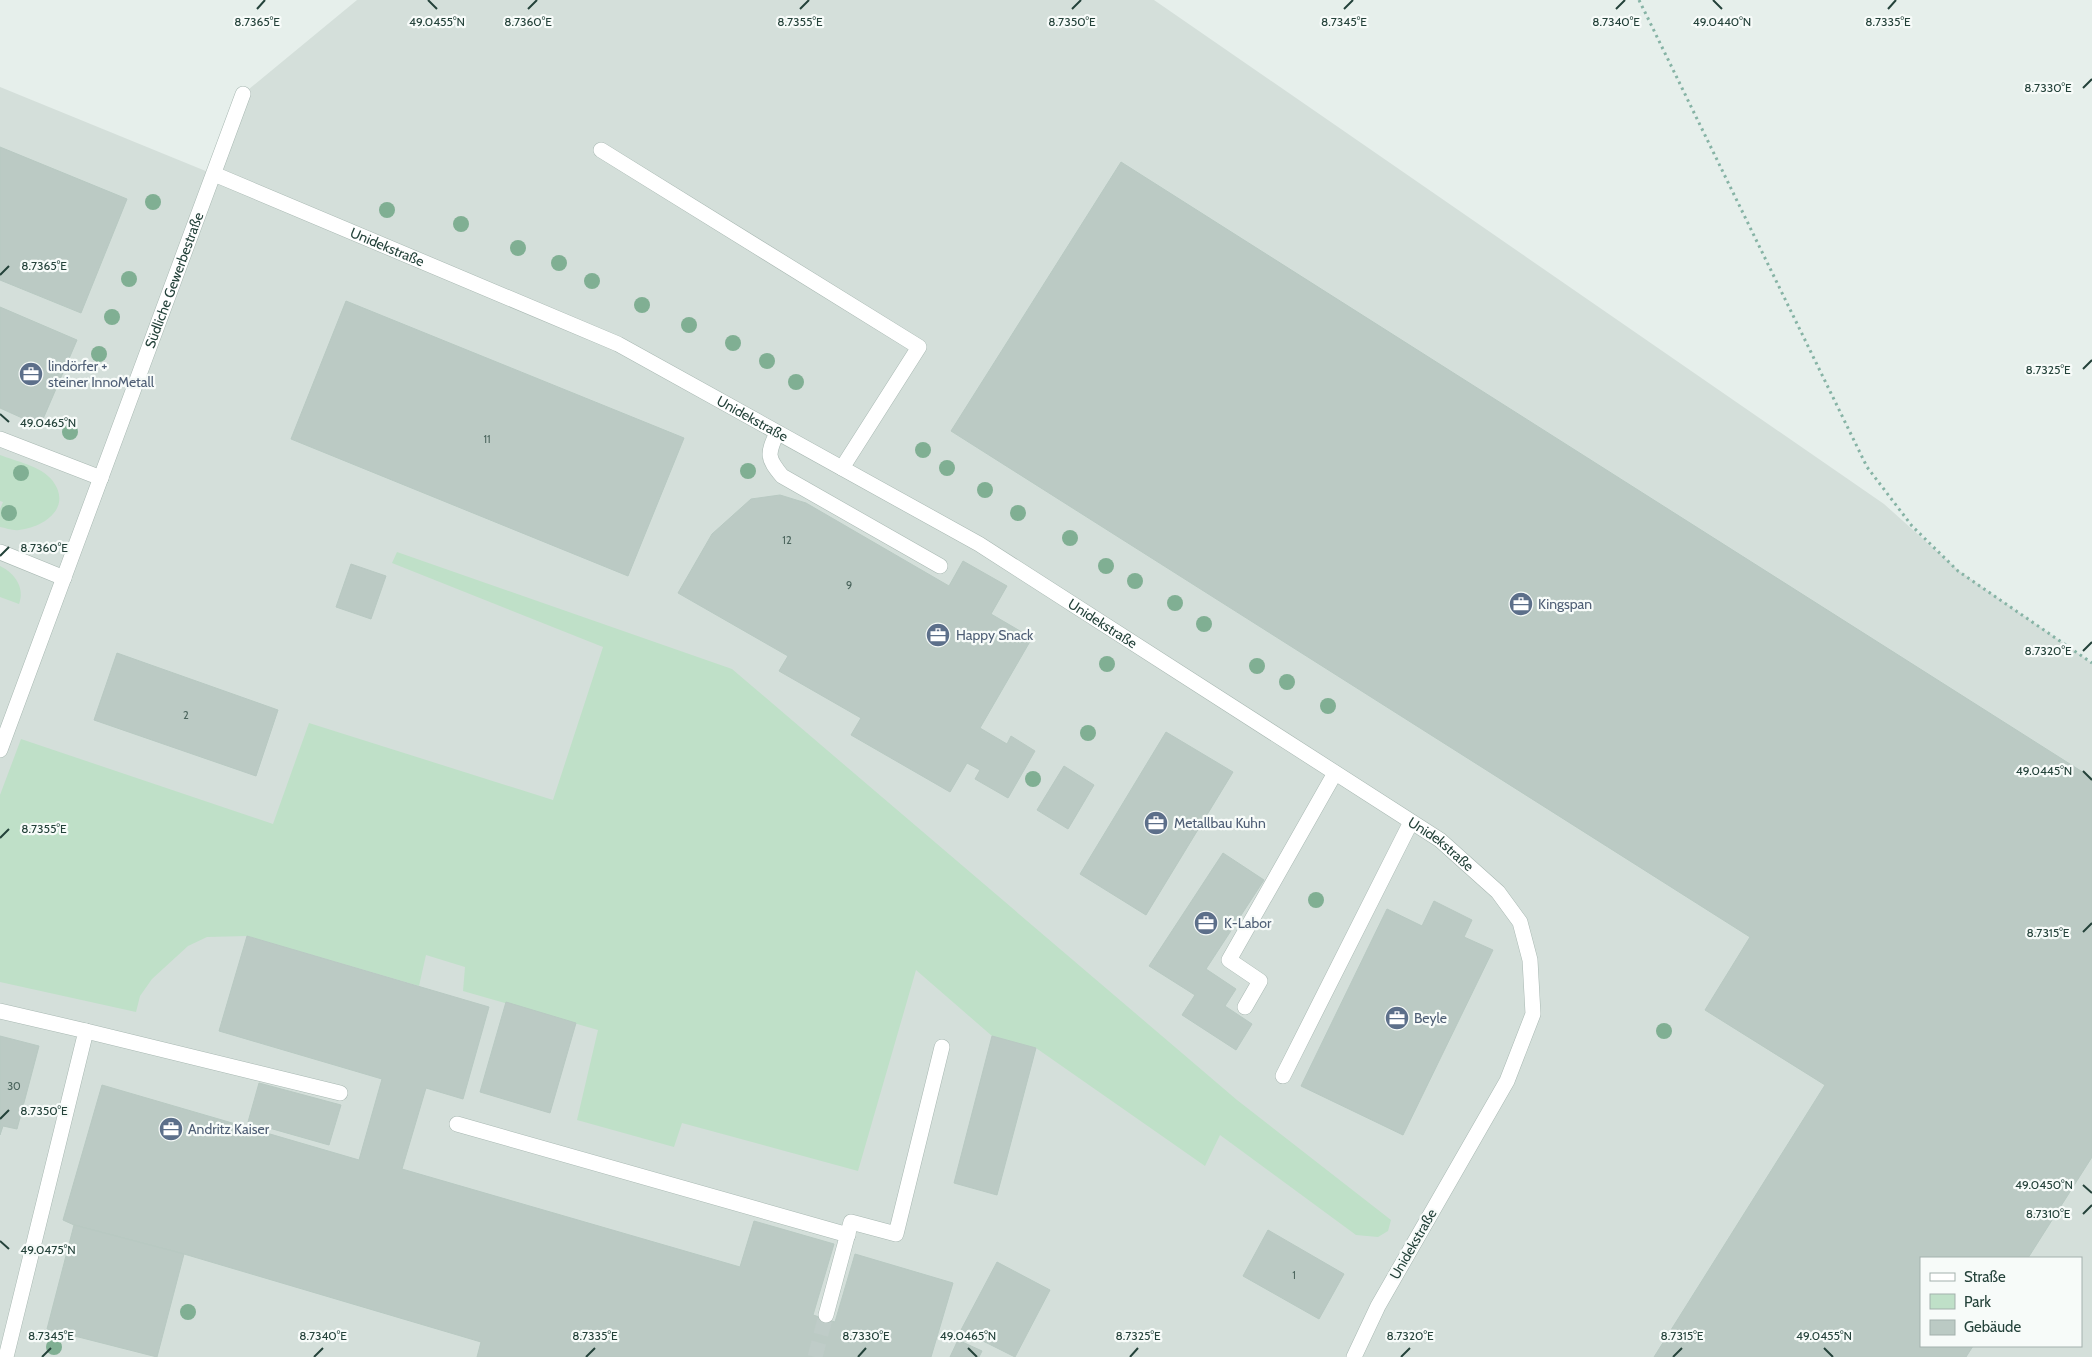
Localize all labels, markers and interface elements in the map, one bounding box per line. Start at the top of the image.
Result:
text: 8.7365°E [234,14,280,29]
text: 49.0455°N [409,14,465,29]
text: 8.7360°E [504,14,552,29]
text: 8.7355°E [777,14,823,29]
text: 8.7350°E [1048,14,1096,29]
text: 8.7345°E [1321,14,1367,29]
text: 8.7340°E [1592,14,1640,29]
text: 49.0440°N [1693,14,1751,29]
text: 8.7335°E [1865,14,1911,29]
text: 8.7330°E [2024,80,2072,95]
street label: Südliche Gewerbestraße [141,210,207,351]
street label: Unidekstraße [348,223,427,270]
text: 8.7365°E [21,258,67,273]
place label: lindörfer + steiner InnoMetall [48,357,155,391]
office icon: lindörfer + steiner InnoMetall [18,361,44,387]
text: 8.7325°E [2025,362,2071,377]
street label: Unidekstraße [714,392,791,445]
text: 49.0465°N [20,415,76,430]
house number: 11 [483,432,491,446]
house number: 12 [782,533,792,547]
text: 8.7360°E [20,540,68,555]
house number: 9 [846,578,852,592]
office icon: Kingspan [1508,591,1534,617]
street label: Unidekstraße [1065,595,1141,652]
place label: Kingspan [1538,595,1592,613]
office icon: Happy Snack [925,622,951,648]
place label: Happy Snack [956,626,1034,644]
text: 8.7320°E [2024,643,2072,658]
house number: 2 [183,708,189,722]
text: 49.0445°N [2016,763,2072,778]
office icon: Metallbau Kuhn [1143,810,1169,836]
street label: Unidekstraße [1405,813,1478,875]
place label: Metallbau Kuhn [1174,814,1266,832]
text: 8.7355°E [21,821,67,836]
office icon: K-Labor [1193,910,1219,936]
place label: K-Labor [1224,914,1272,932]
text: 8.7315°E [2027,925,2070,940]
office icon: Beyle [1384,1005,1410,1031]
place label: Beyle [1414,1009,1447,1027]
house number: 30 [7,1079,21,1093]
text: 8.7350°E [20,1103,68,1118]
office icon: Andritz Kaiser [158,1116,184,1142]
place label: Andritz Kaiser [188,1120,270,1138]
text: 49.0450°N [2015,1177,2073,1192]
street label: Unidekstraße [1386,1205,1440,1283]
text: 8.7310°E [2026,1206,2071,1221]
text: 49.0475°N [20,1242,76,1257]
legend [1920,1257,2082,1347]
house number: 1 [1292,1268,1296,1282]
text: Straße [1964,1268,2006,1286]
text: Park [1964,1293,1991,1311]
text: Gebäude [1964,1318,2021,1336]
text: 8.7345°E [28,1328,74,1343]
text: 8.7340°E [299,1328,347,1343]
text: 8.7335°E [572,1328,618,1343]
text: 8.7330°E [842,1328,890,1343]
text: 49.0465°N [940,1328,996,1343]
text: 8.7325°E [1115,1328,1161,1343]
text: 8.7320°E [1386,1328,1434,1343]
text: 8.7315°E [1661,1328,1704,1343]
text: 49.0455°N [1796,1328,1852,1343]

